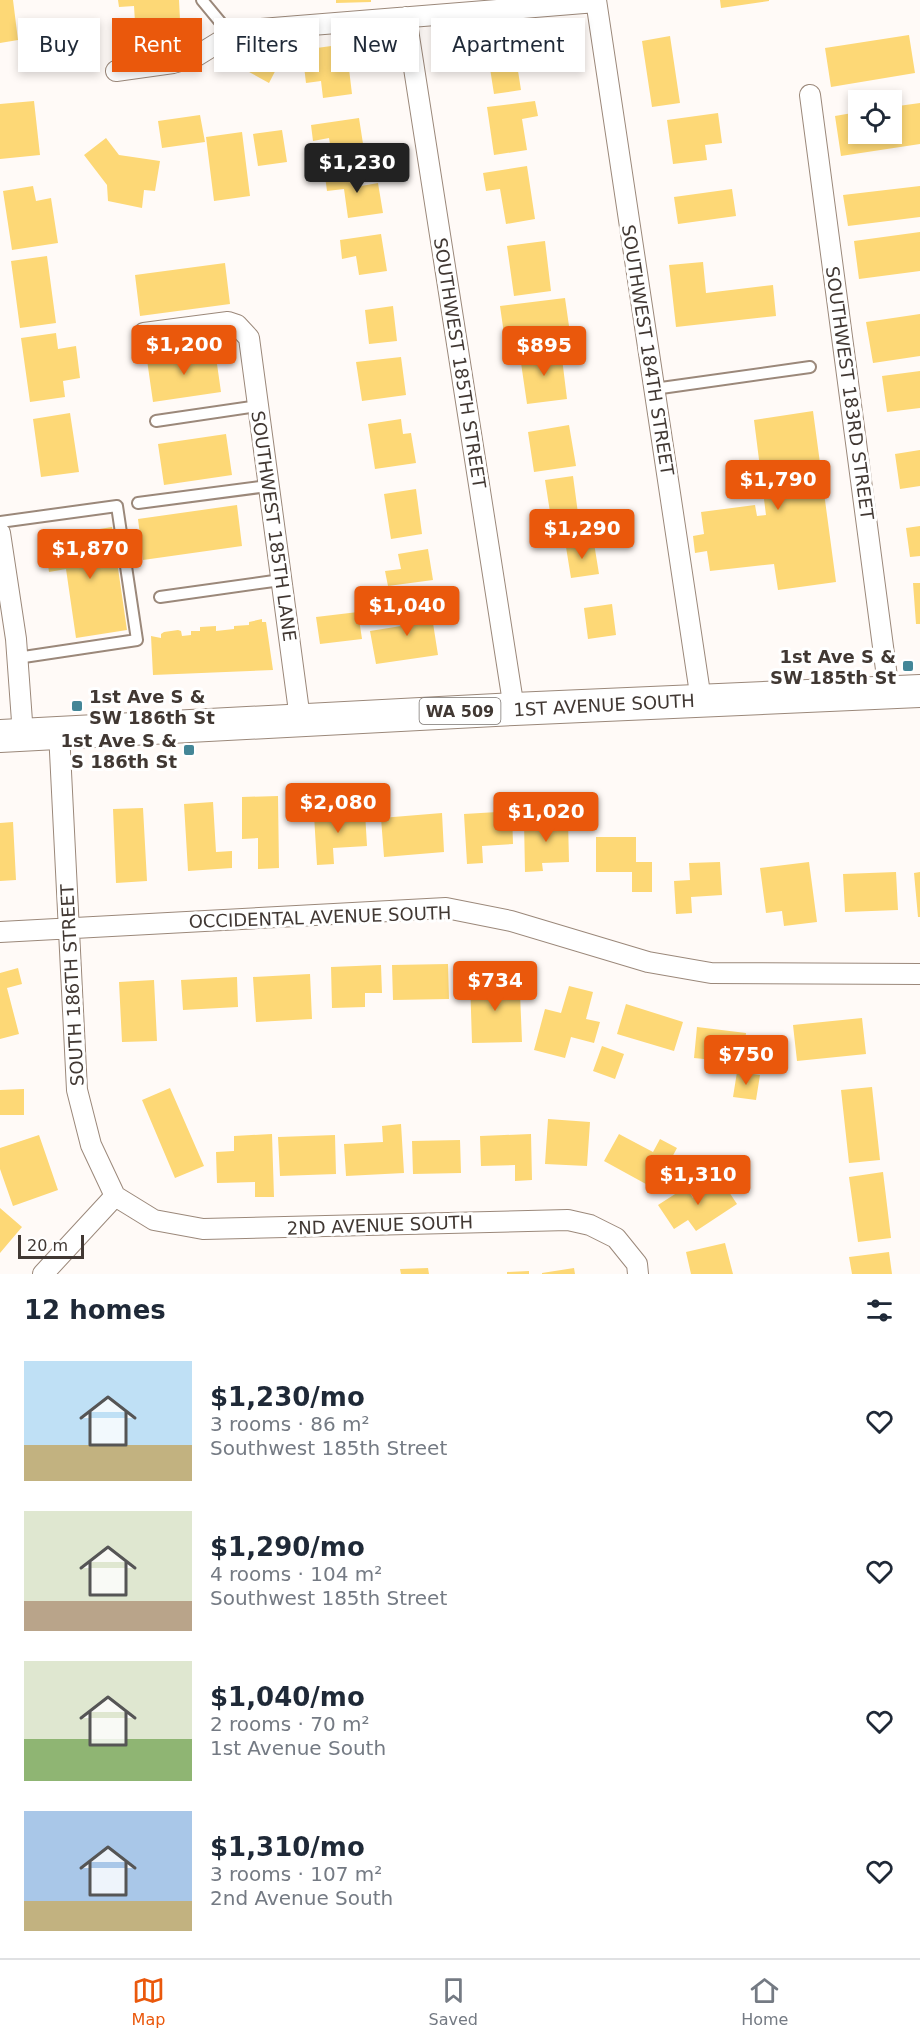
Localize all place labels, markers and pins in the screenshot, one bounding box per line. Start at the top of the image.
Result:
pin: $1,230 [308,143,406,194]
pin: $1,200 [135,325,233,376]
pin: $895 [508,326,580,377]
pin: $1,790 [729,460,827,511]
pin: $1,290 [533,509,631,560]
pin: $1,870 [41,529,139,580]
pin: $1,040 [358,586,456,637]
place label: 1st Ave S & SW 185th St [770,646,896,688]
marker: 1st Ave S & SW 185th St [901,659,915,673]
place label: 1st Ave S & SW 186th St [89,686,215,728]
marker: 1st Ave S & SW 186th St [70,699,84,713]
place label: 1st Ave S & S 186th St [60,730,177,772]
marker: 1st Ave S & S 186th St [182,743,196,757]
pin: $2,080 [289,783,387,834]
pin: $1,020 [497,792,595,843]
pin: $734 [459,961,531,1012]
pin: $750 [710,1035,782,1086]
pin: $1,310 [649,1155,747,1206]

